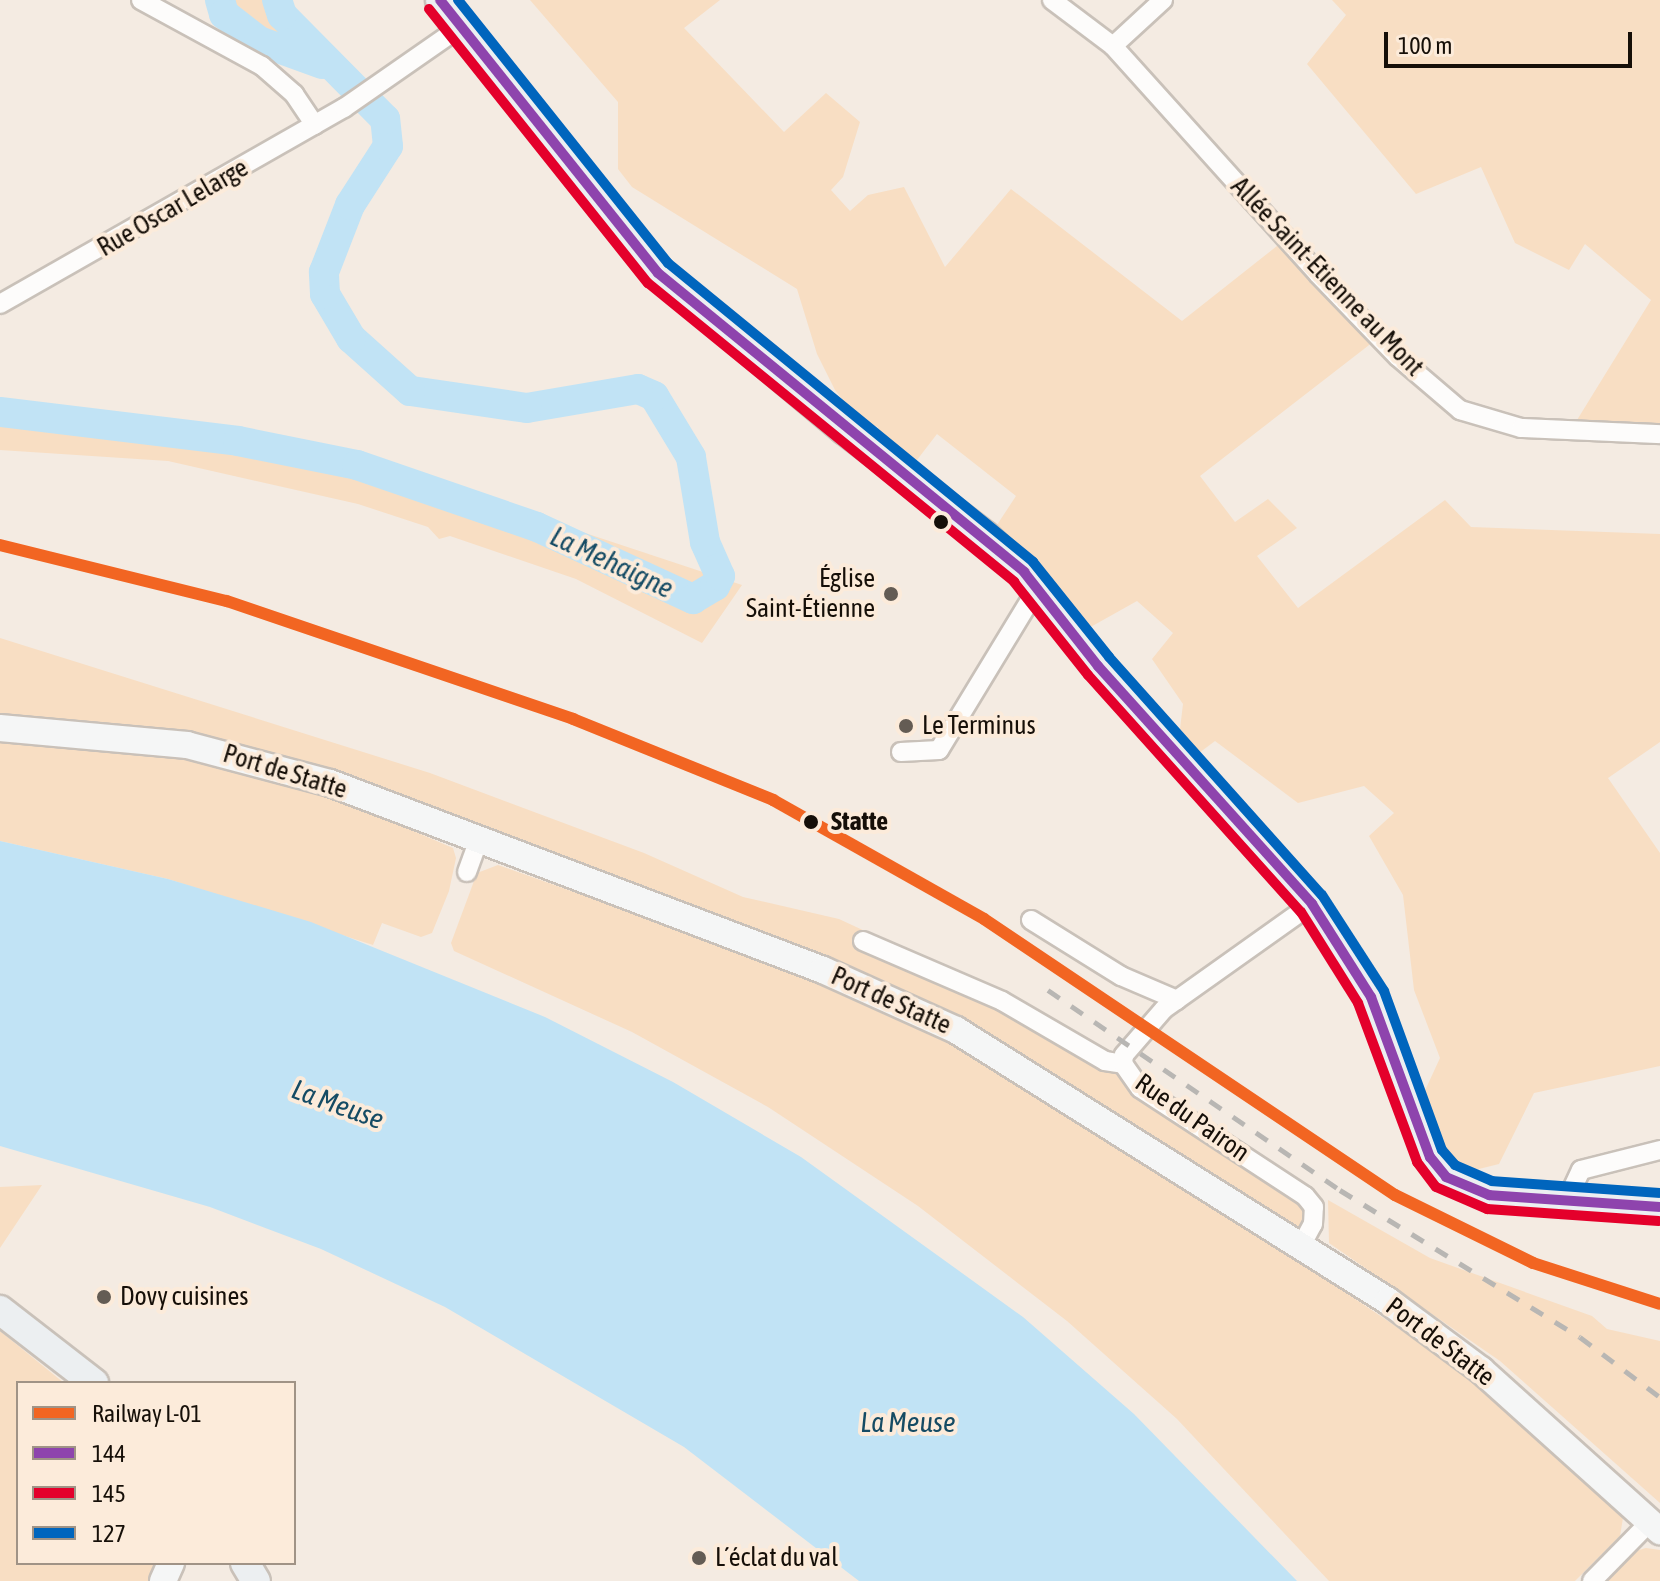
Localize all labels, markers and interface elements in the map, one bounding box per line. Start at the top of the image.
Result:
scale bar [1388,16,1636,66]
text: 100 m [1398,32,1452,59]
street label: Rue Oscar Lelarge [92,152,254,264]
street label: Allée Saint-Etienne au Mont [1224,171,1430,383]
unlabelled marker [933,514,949,530]
water label: La Mehaigne [545,519,679,605]
place label: Église Saint-Étienne [746,563,875,624]
marker: Église Saint-Étienne [882,585,900,603]
place label: Le Terminus [922,710,1036,742]
marker: Le Terminus [897,717,915,735]
street label: Port de Statte [219,738,351,806]
place label: Statte [831,806,888,838]
marker: Statte [798,809,824,835]
street label: Port de Statte [826,961,956,1041]
street label: Rue du Pairon [1129,1067,1255,1169]
water label: La Meuse [287,1072,389,1136]
place label: Dovy cuisines [120,1281,248,1313]
marker: Dovy cuisines [95,1288,113,1306]
street label: Port de Statte [1380,1291,1500,1393]
legend [16,1381,296,1565]
text: Railway L-01 [92,1400,202,1427]
water label: La Meuse [860,1405,956,1439]
text: 144 [92,1440,126,1467]
text: 145 [92,1480,126,1507]
text: 127 [92,1520,126,1547]
place label: L´éclat du val [715,1542,838,1574]
marker: L´éclat du val [690,1549,708,1567]

